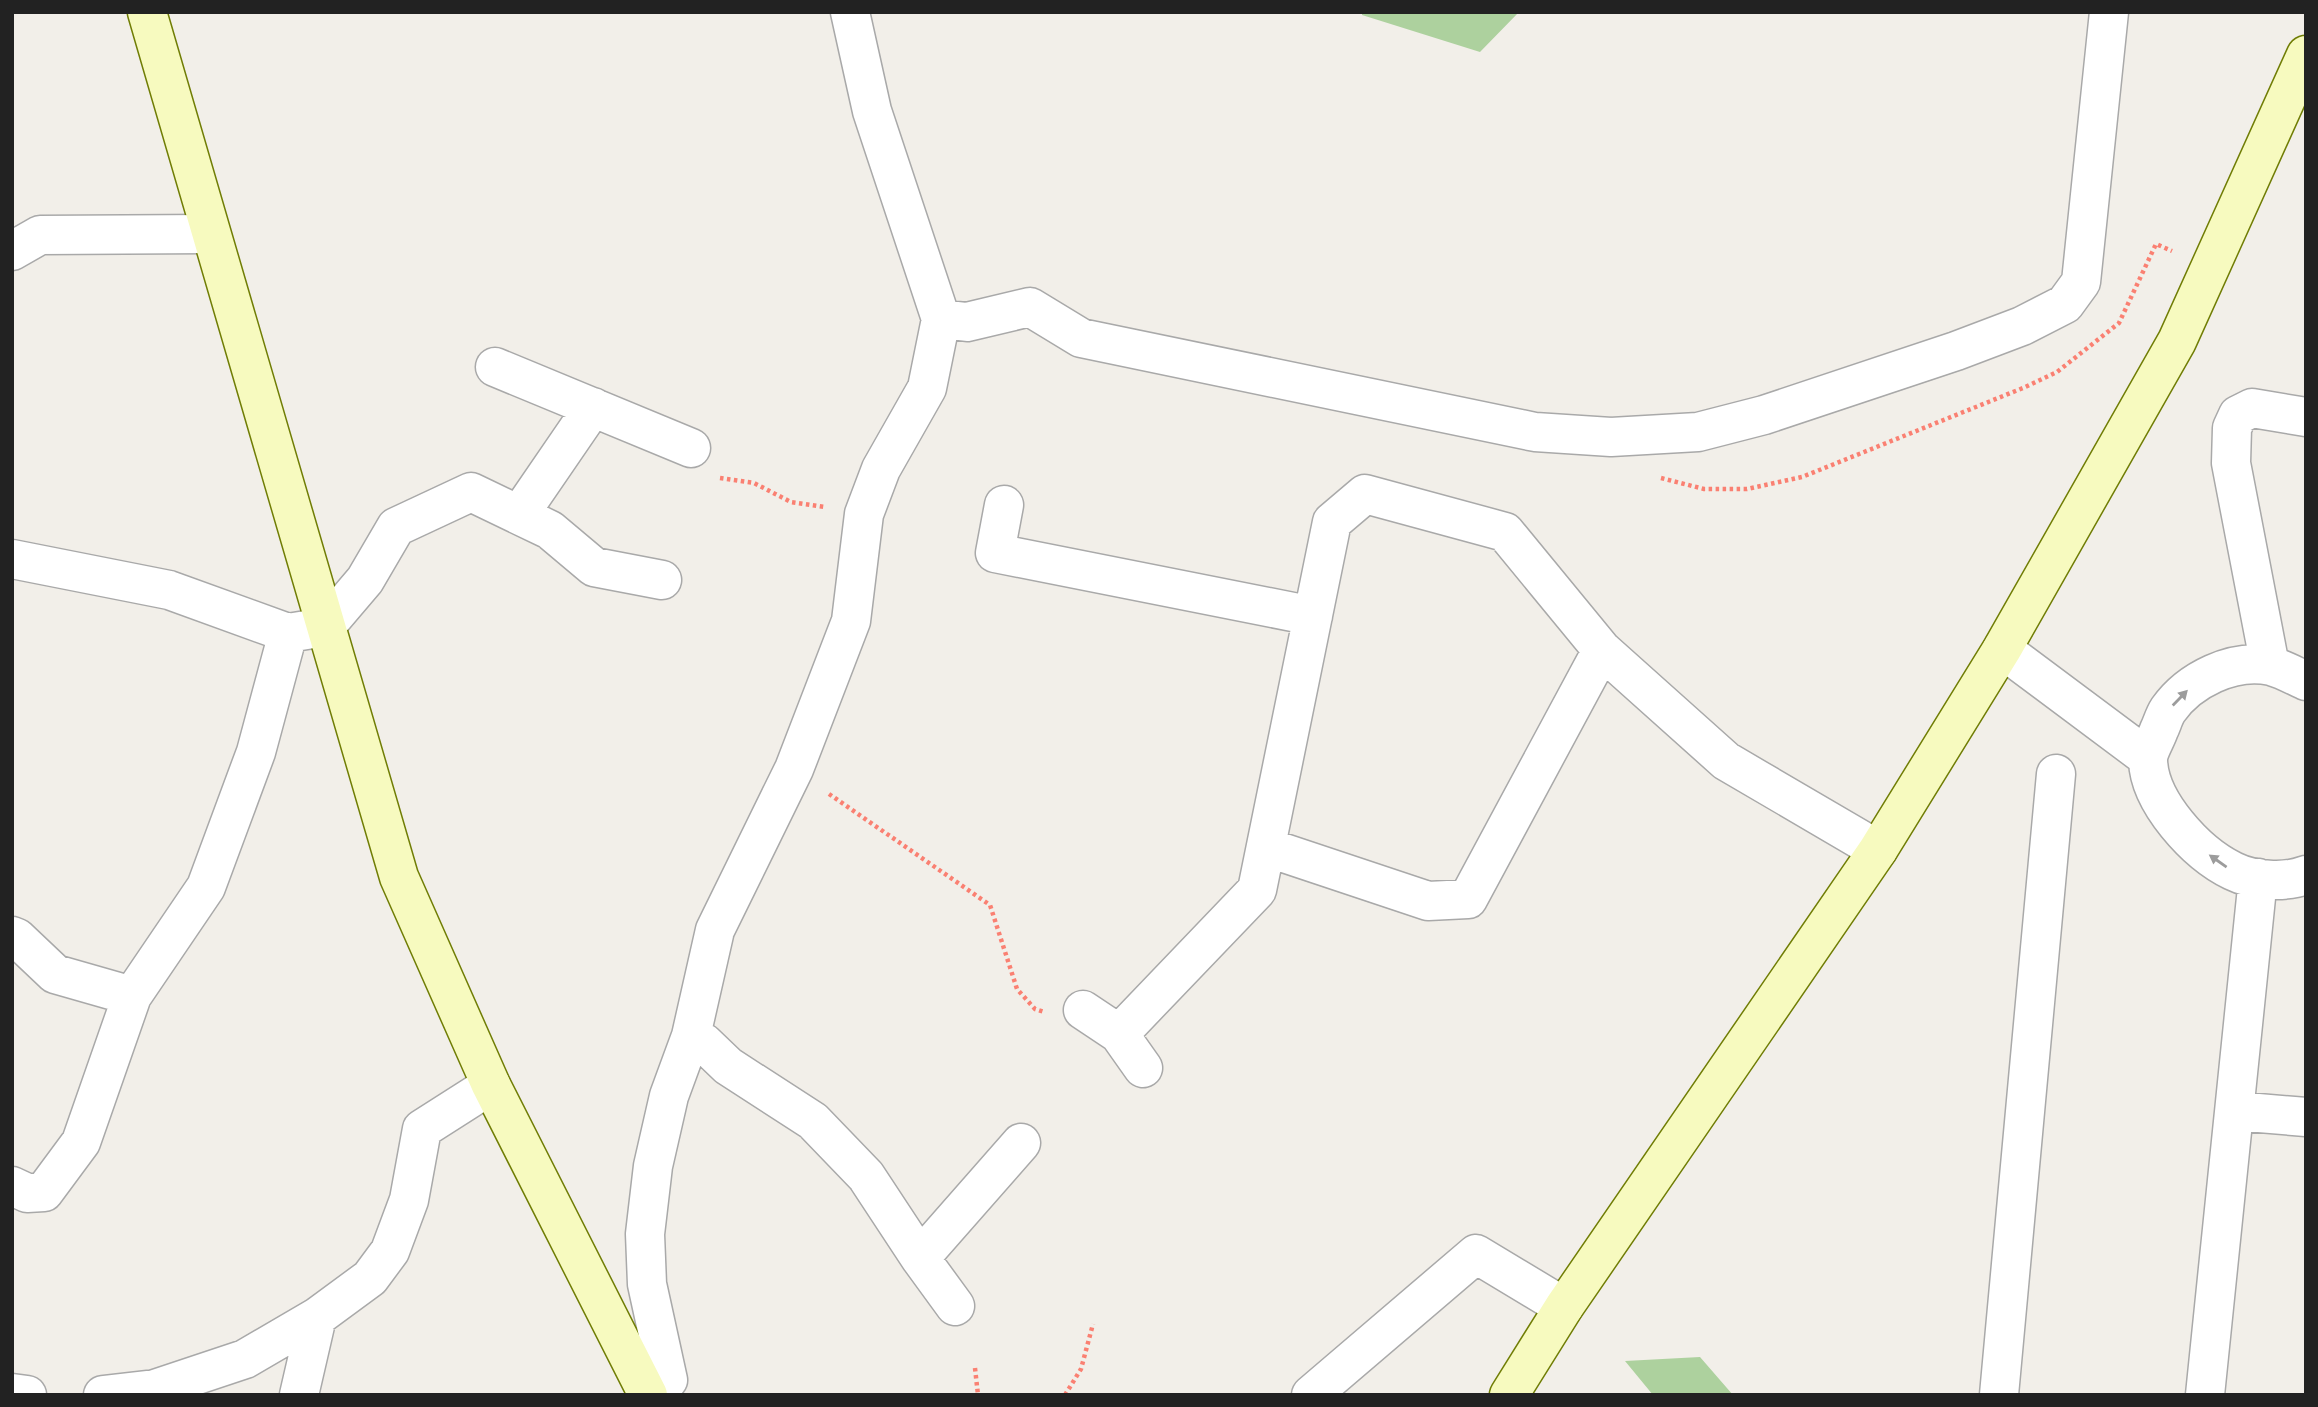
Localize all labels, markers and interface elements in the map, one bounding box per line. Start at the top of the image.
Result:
one-way arrow [2171,690,2187,707]
one-way arrow [2209,854,2227,868]

